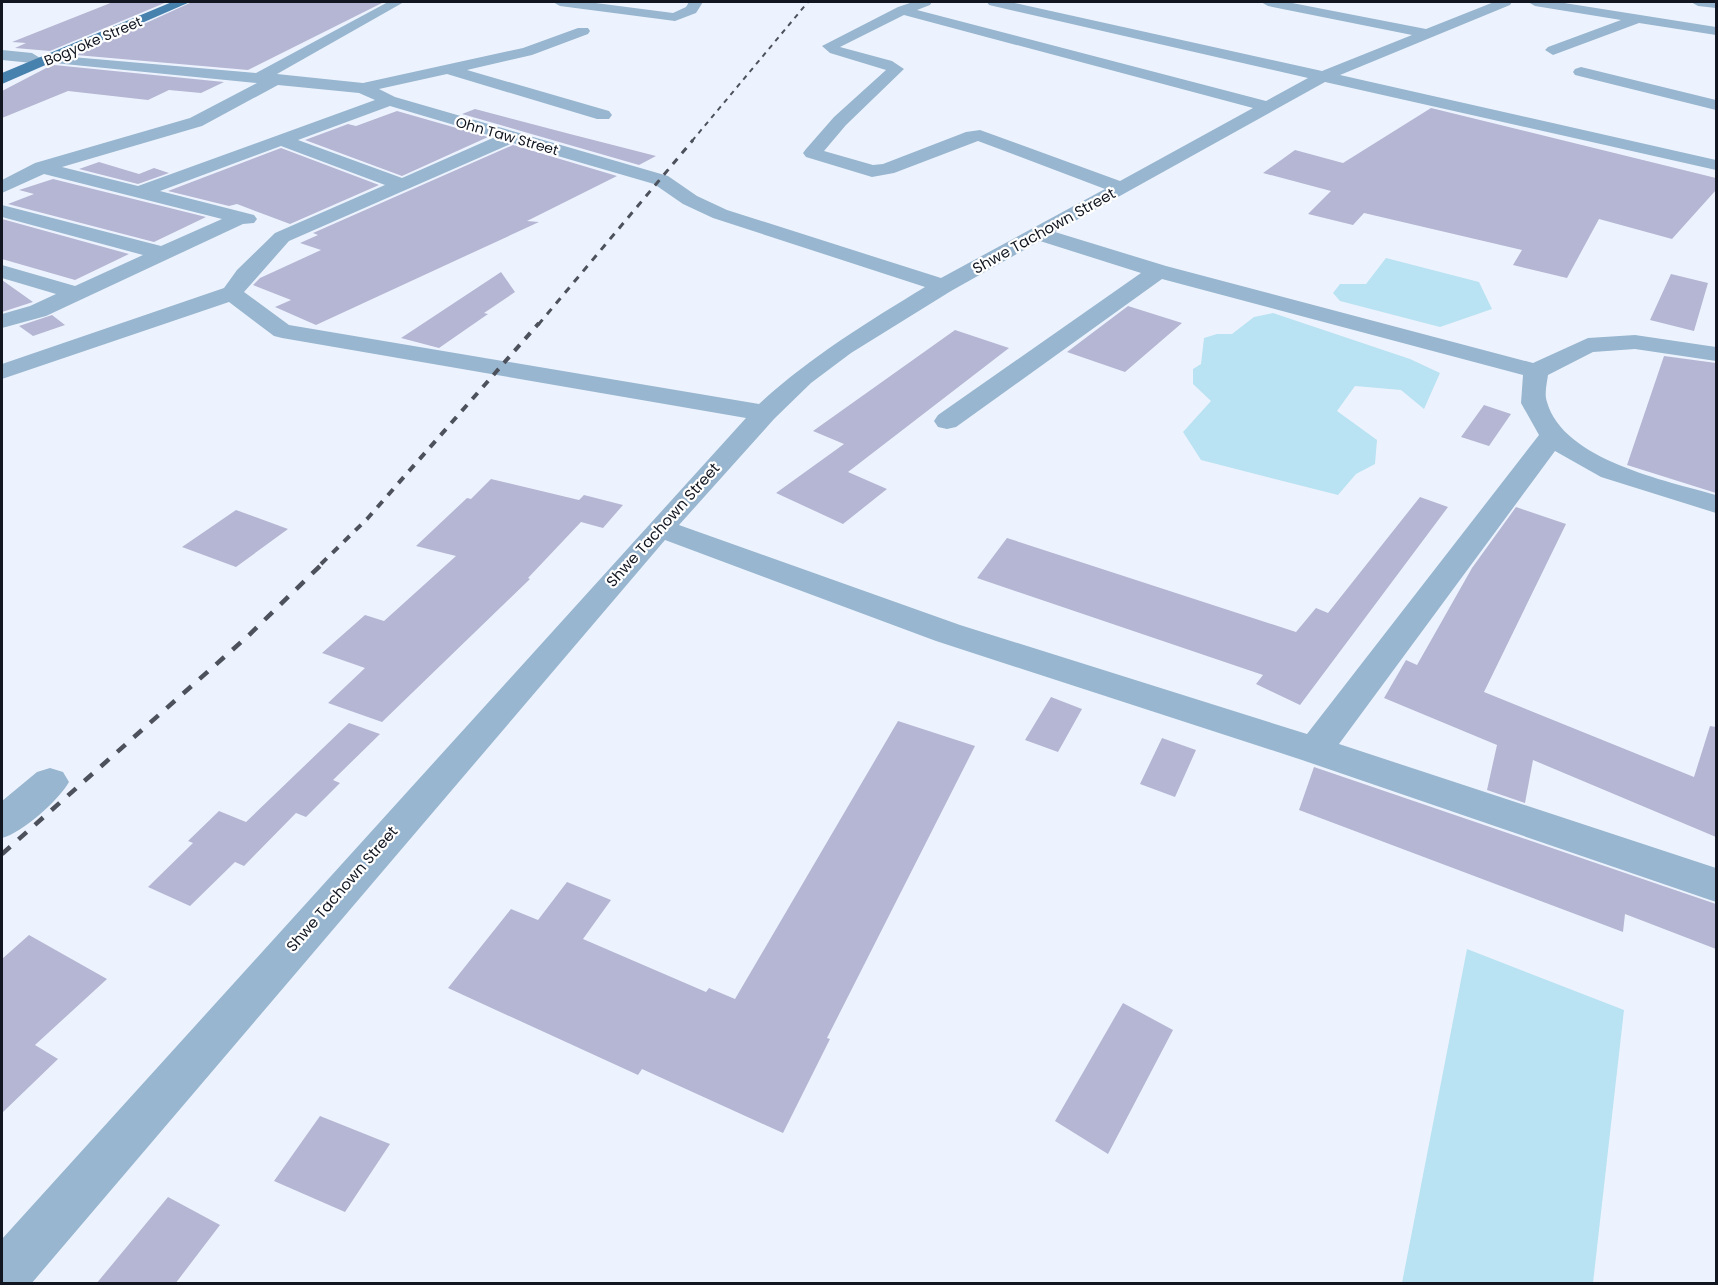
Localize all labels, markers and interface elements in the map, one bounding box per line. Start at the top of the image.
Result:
street label: Bogyoke Street [41,11,145,71]
street label: Ohn Taw Street [453,112,561,160]
street label: Shwe Tachown Street [969,182,1119,279]
street label: Shwe Tachown Street [601,458,724,591]
street label: Shwe Tachown Street [281,821,402,956]

